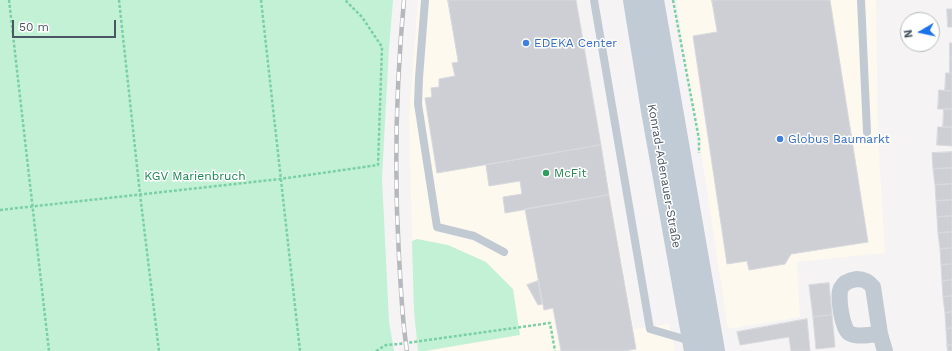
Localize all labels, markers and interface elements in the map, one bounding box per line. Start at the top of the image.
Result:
scale bar [14,12,118,38]
north arrow [900,12,940,52]
text: 50 m [19,20,49,34]
text: N [902,29,916,39]
place label: EDEKA Center [534,36,617,50]
marker: EDEKA Center [521,38,531,48]
street label: Konrad-Adenauer-Straße [644,103,684,249]
place label: Globus Baumarkt [788,132,890,146]
marker: Globus Baumarkt [775,134,785,144]
place label: McFit [554,166,586,180]
marker: McFit [541,168,551,178]
park label: KGV Marienbruch [144,169,246,183]

